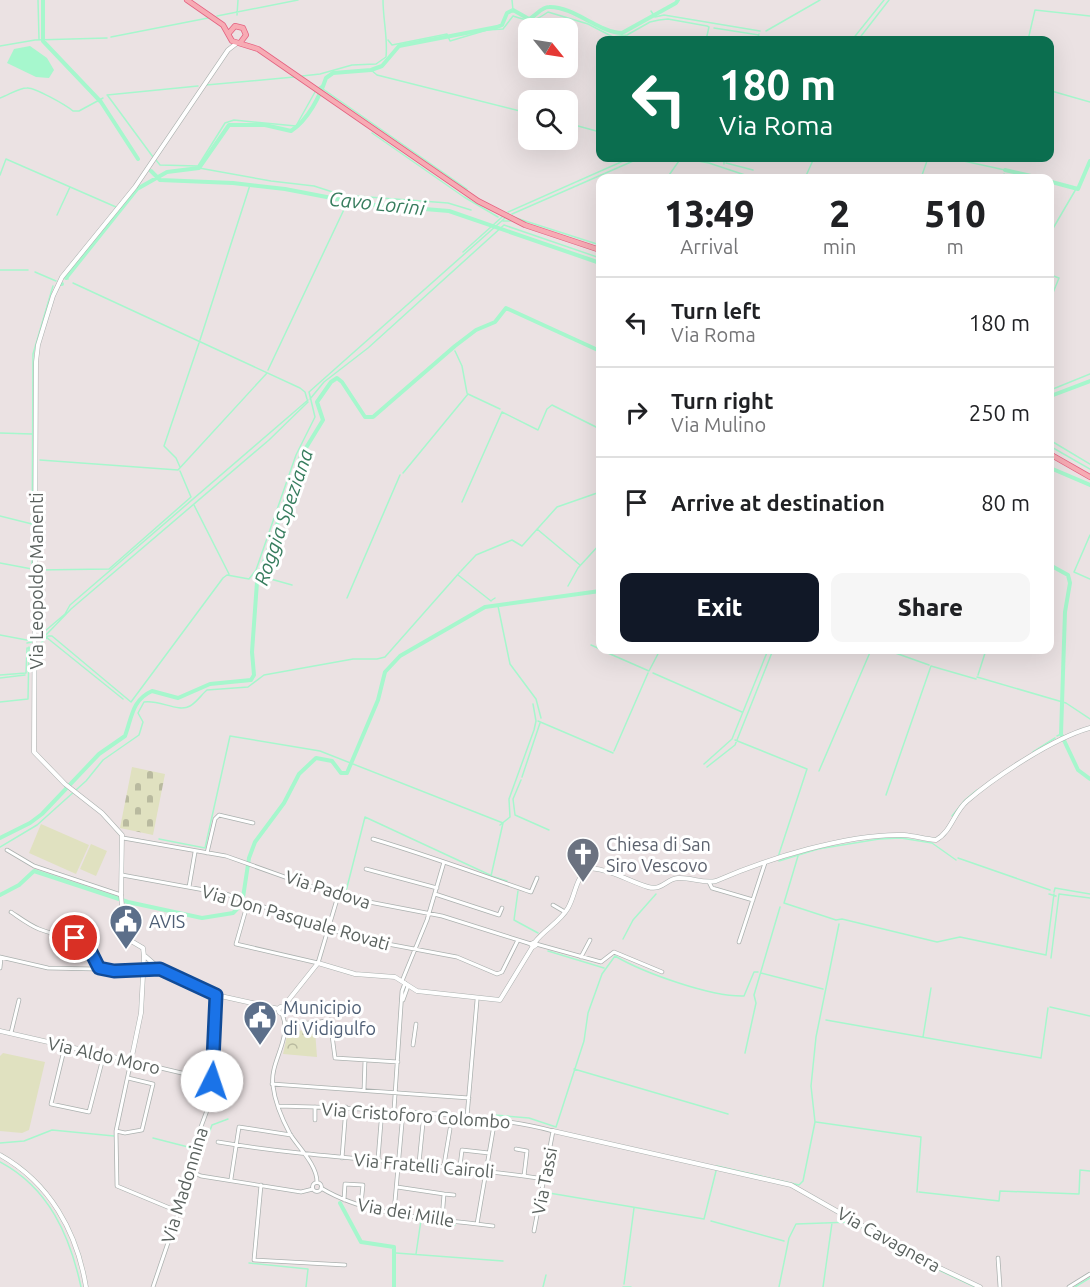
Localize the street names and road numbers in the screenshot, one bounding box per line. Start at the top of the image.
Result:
street label: Via Leopoldo Manenti [26,492,46,670]
street label: Via Padova [283,866,373,912]
street label: Via Don Pasquale Rovati [200,881,392,953]
street label: Via Aldo Moro [46,1032,162,1078]
street label: Via Cristoforo Colombo [321,1098,511,1132]
street label: Via Madonnina [157,1125,211,1245]
street label: Via Tassi [528,1146,560,1216]
street label: Via Fratelli Cairoli [353,1149,495,1181]
street label: Via dei Mille [356,1194,456,1230]
street label: Via Cavagnera [834,1202,944,1276]

